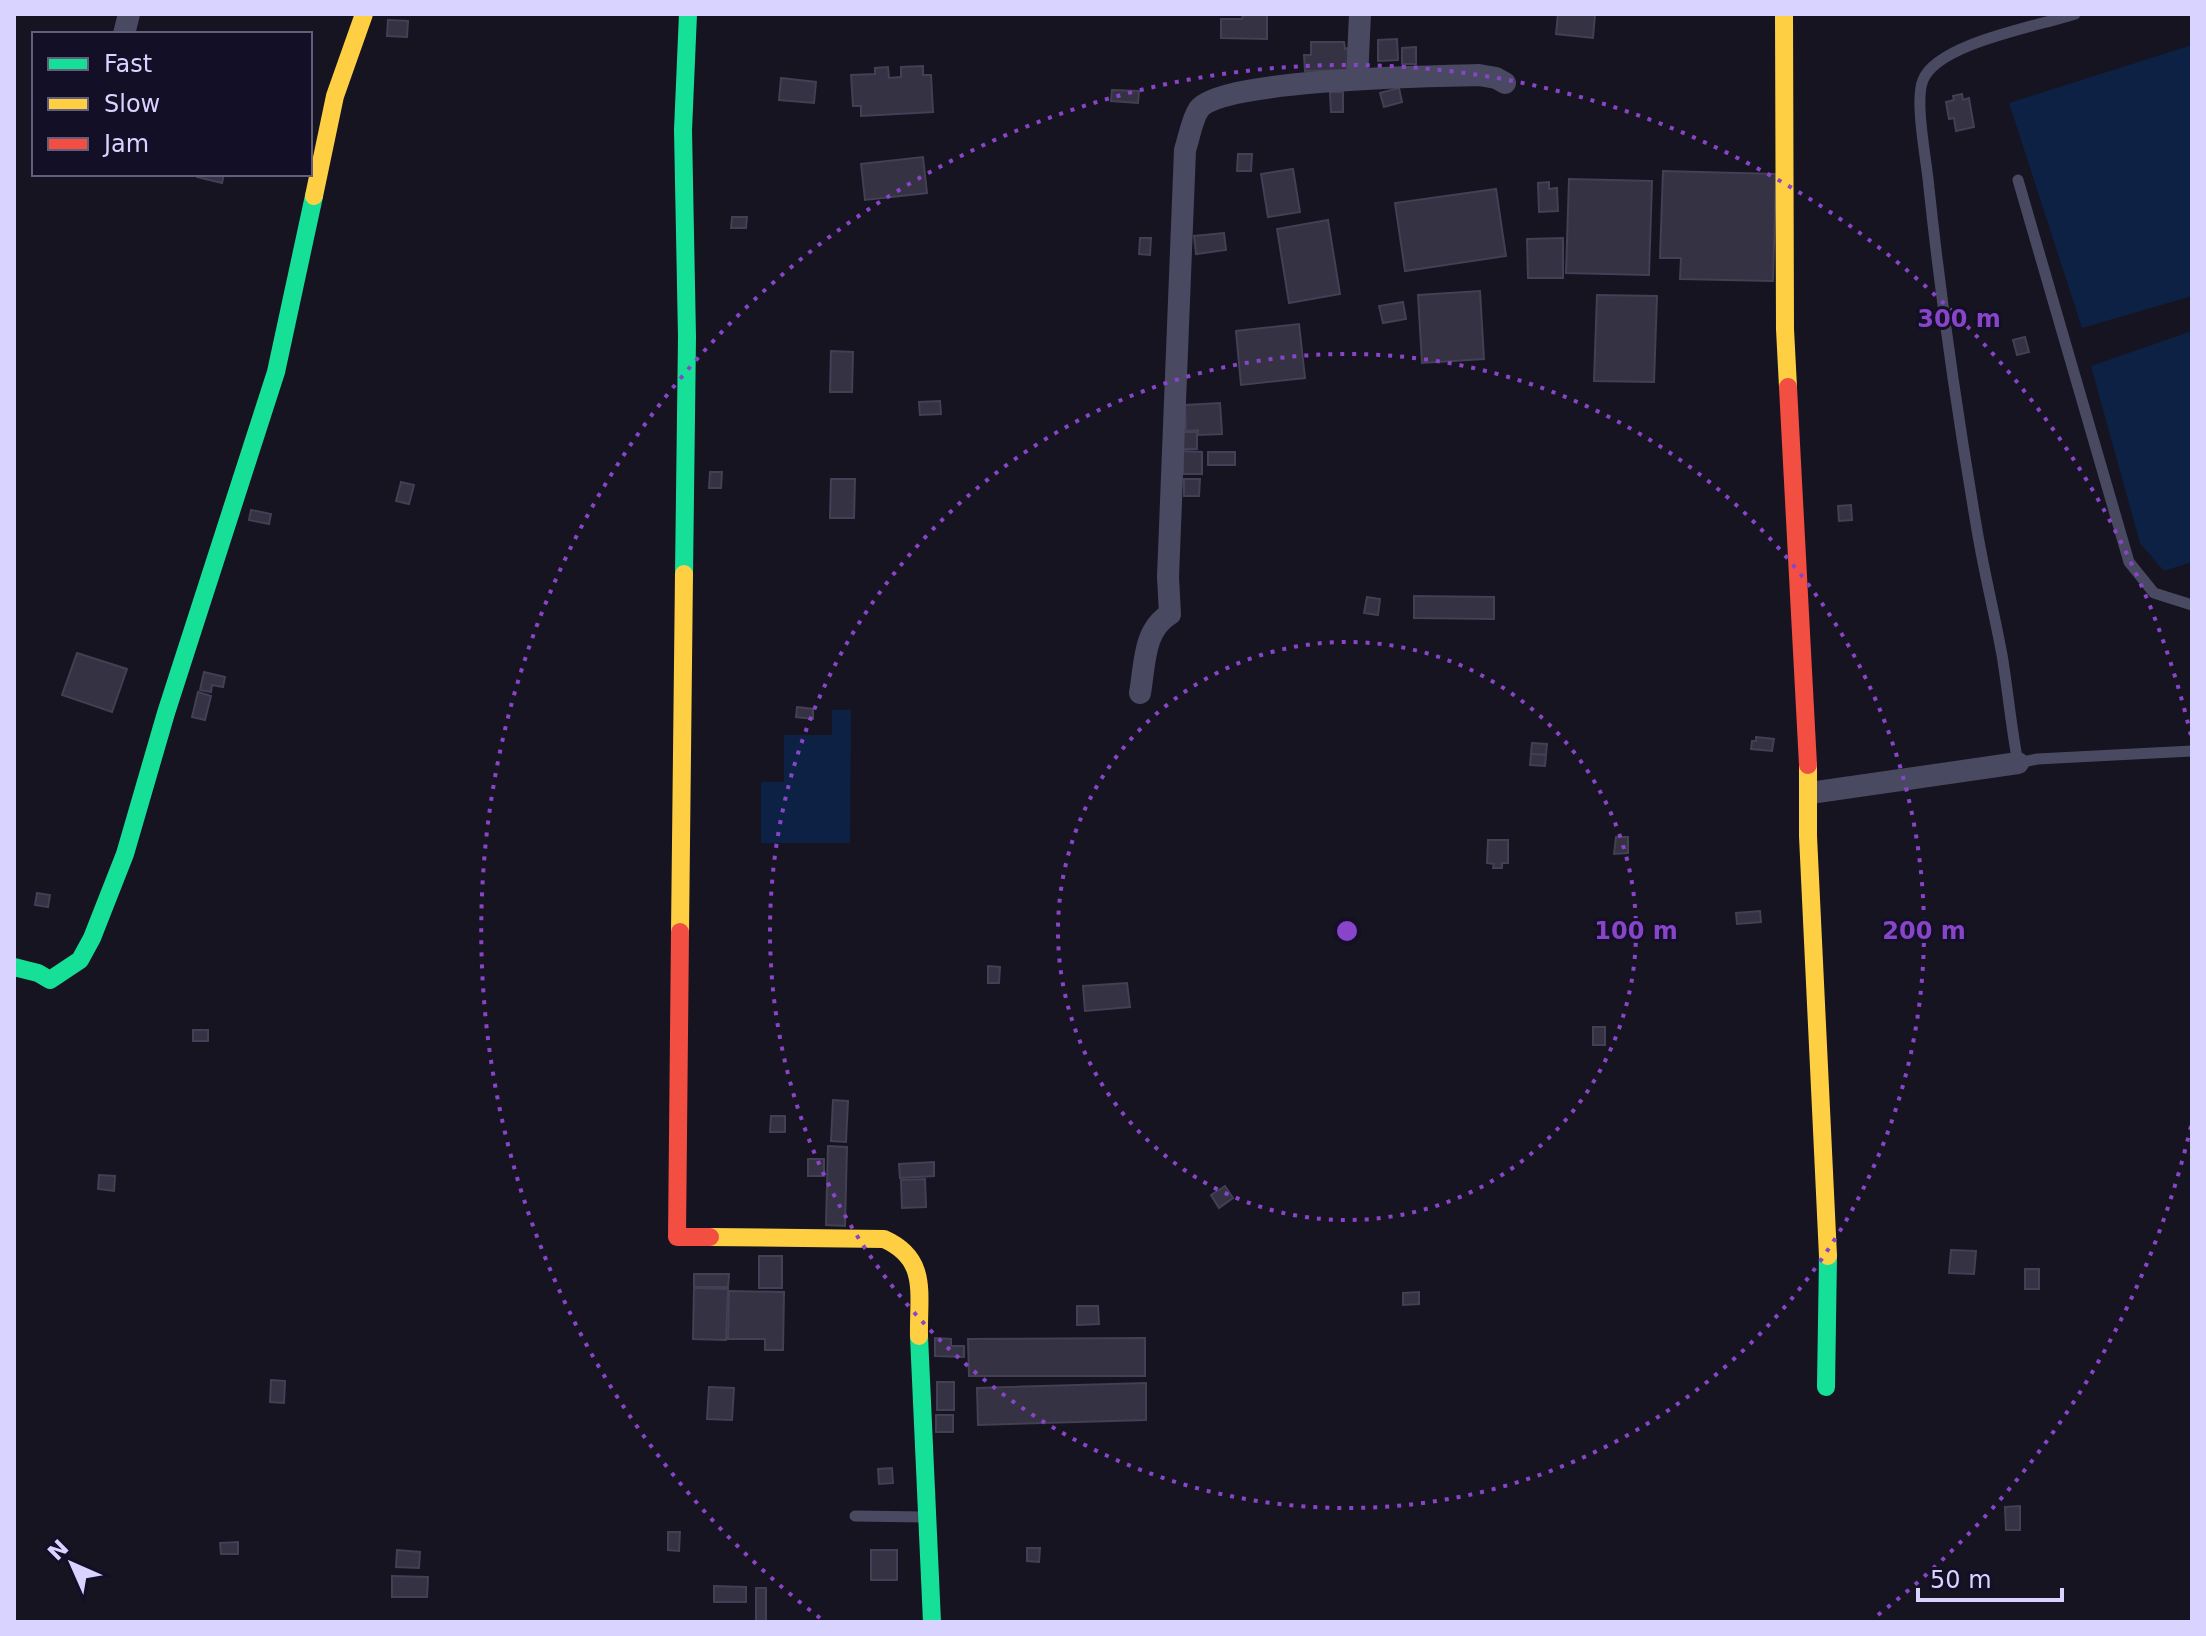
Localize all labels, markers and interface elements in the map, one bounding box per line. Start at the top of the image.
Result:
legend [32,32,312,176]
text: Fast [104,50,152,78]
text: Slow [104,90,160,118]
text: Jam [102,130,149,158]
text: 300 m [1917,305,2001,333]
centre of rings [1333,917,1361,945]
text: 100 m [1594,917,1678,945]
text: 200 m [1882,917,1966,945]
north arrow [32,1524,112,1604]
text: N [43,1535,74,1566]
scale bar [1918,1552,2062,1602]
text: 50 m [1930,1566,1992,1594]

